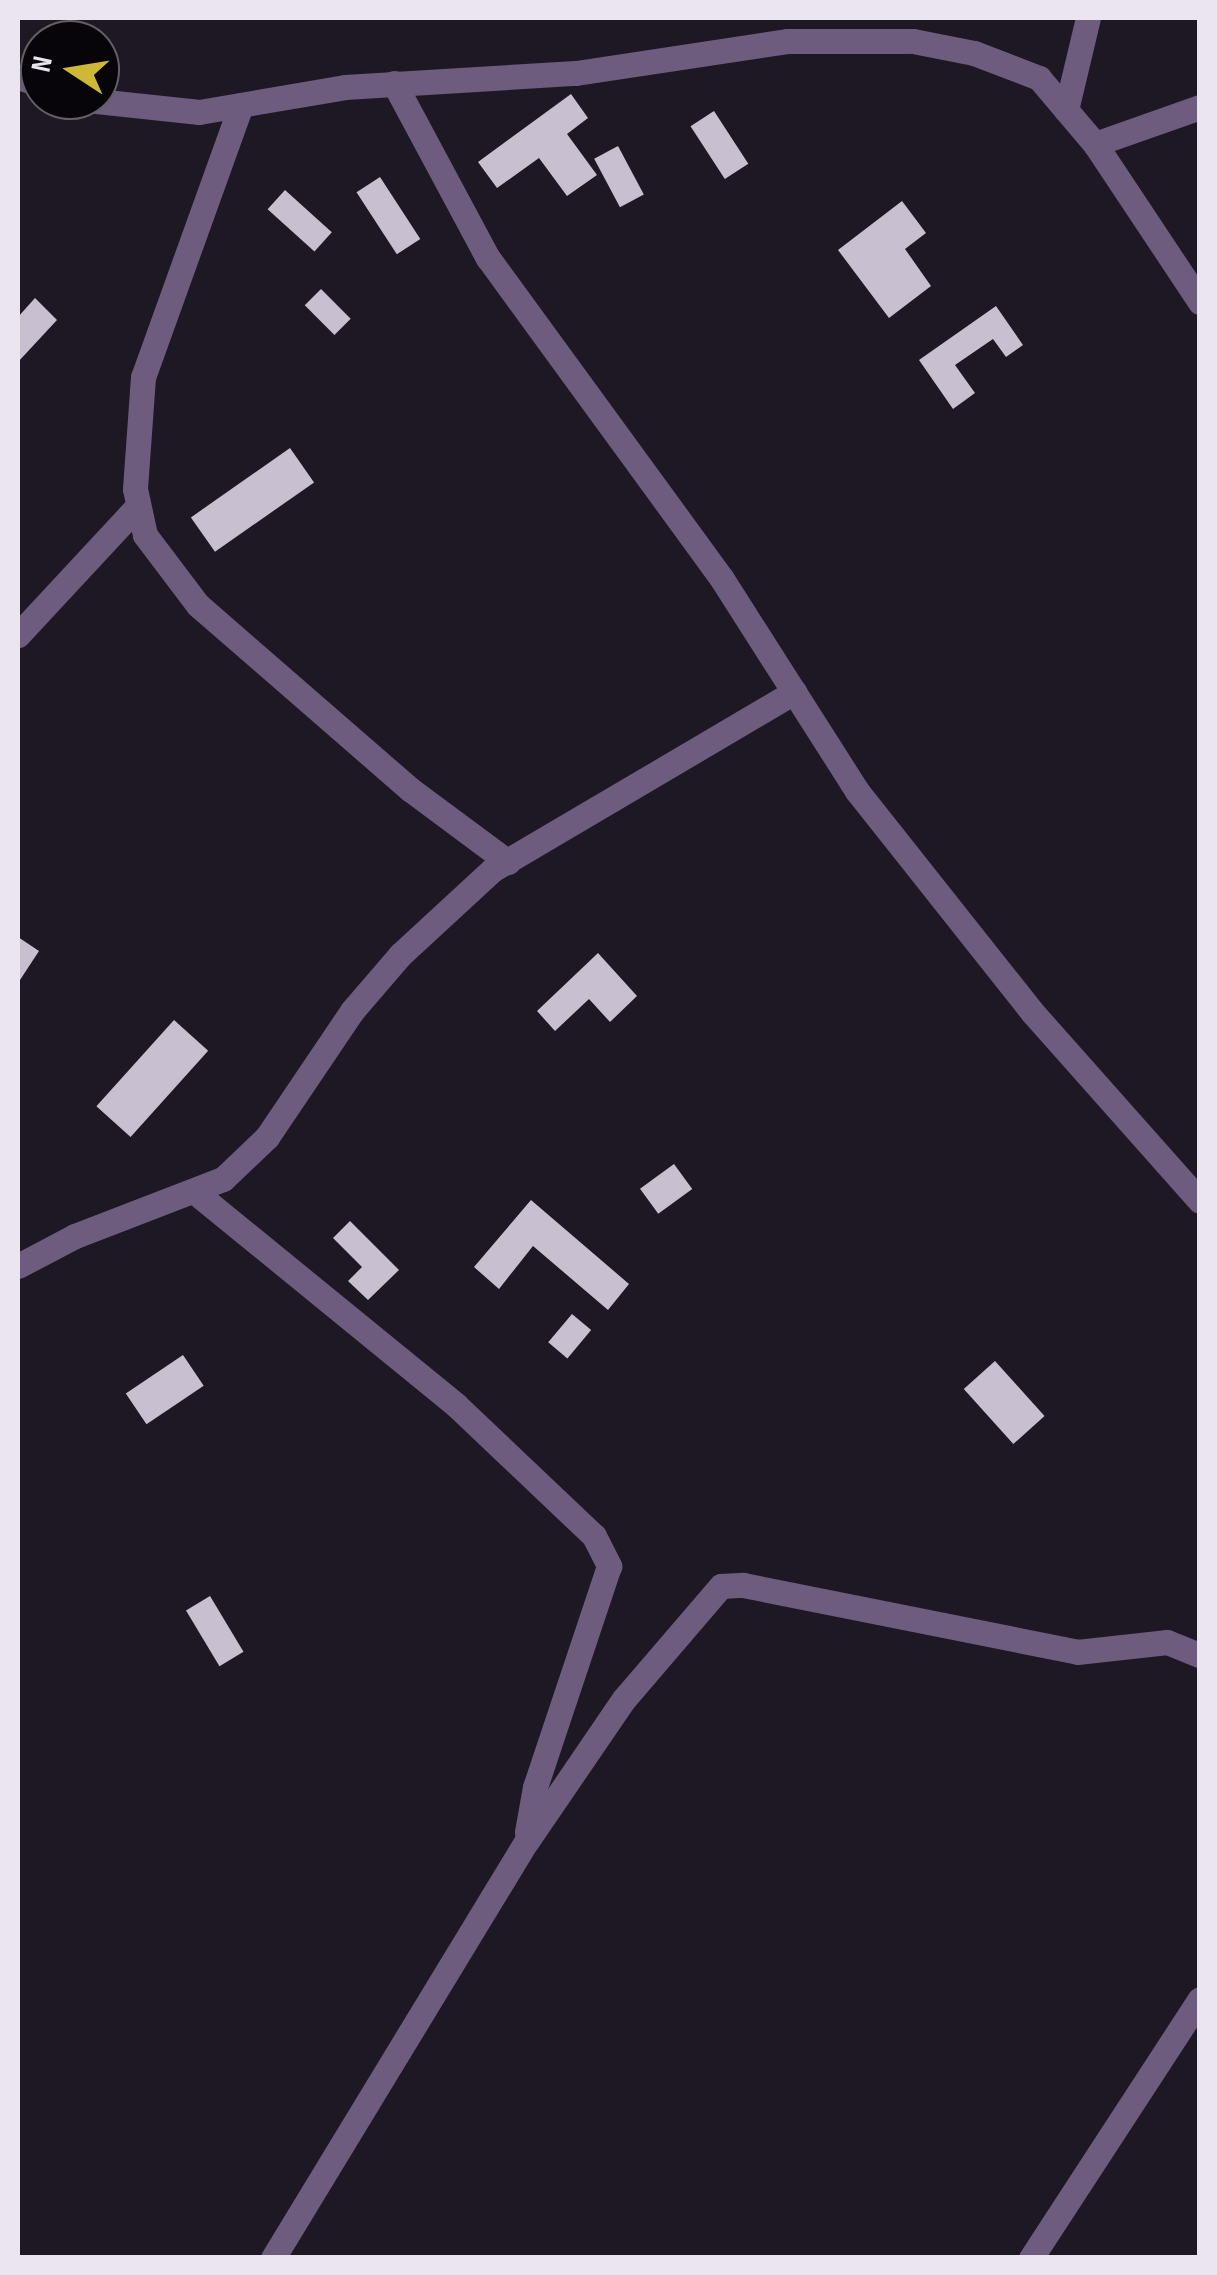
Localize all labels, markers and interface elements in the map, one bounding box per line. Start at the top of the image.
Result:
north arrow [20,20,120,120]
text: N [24,53,60,75]

